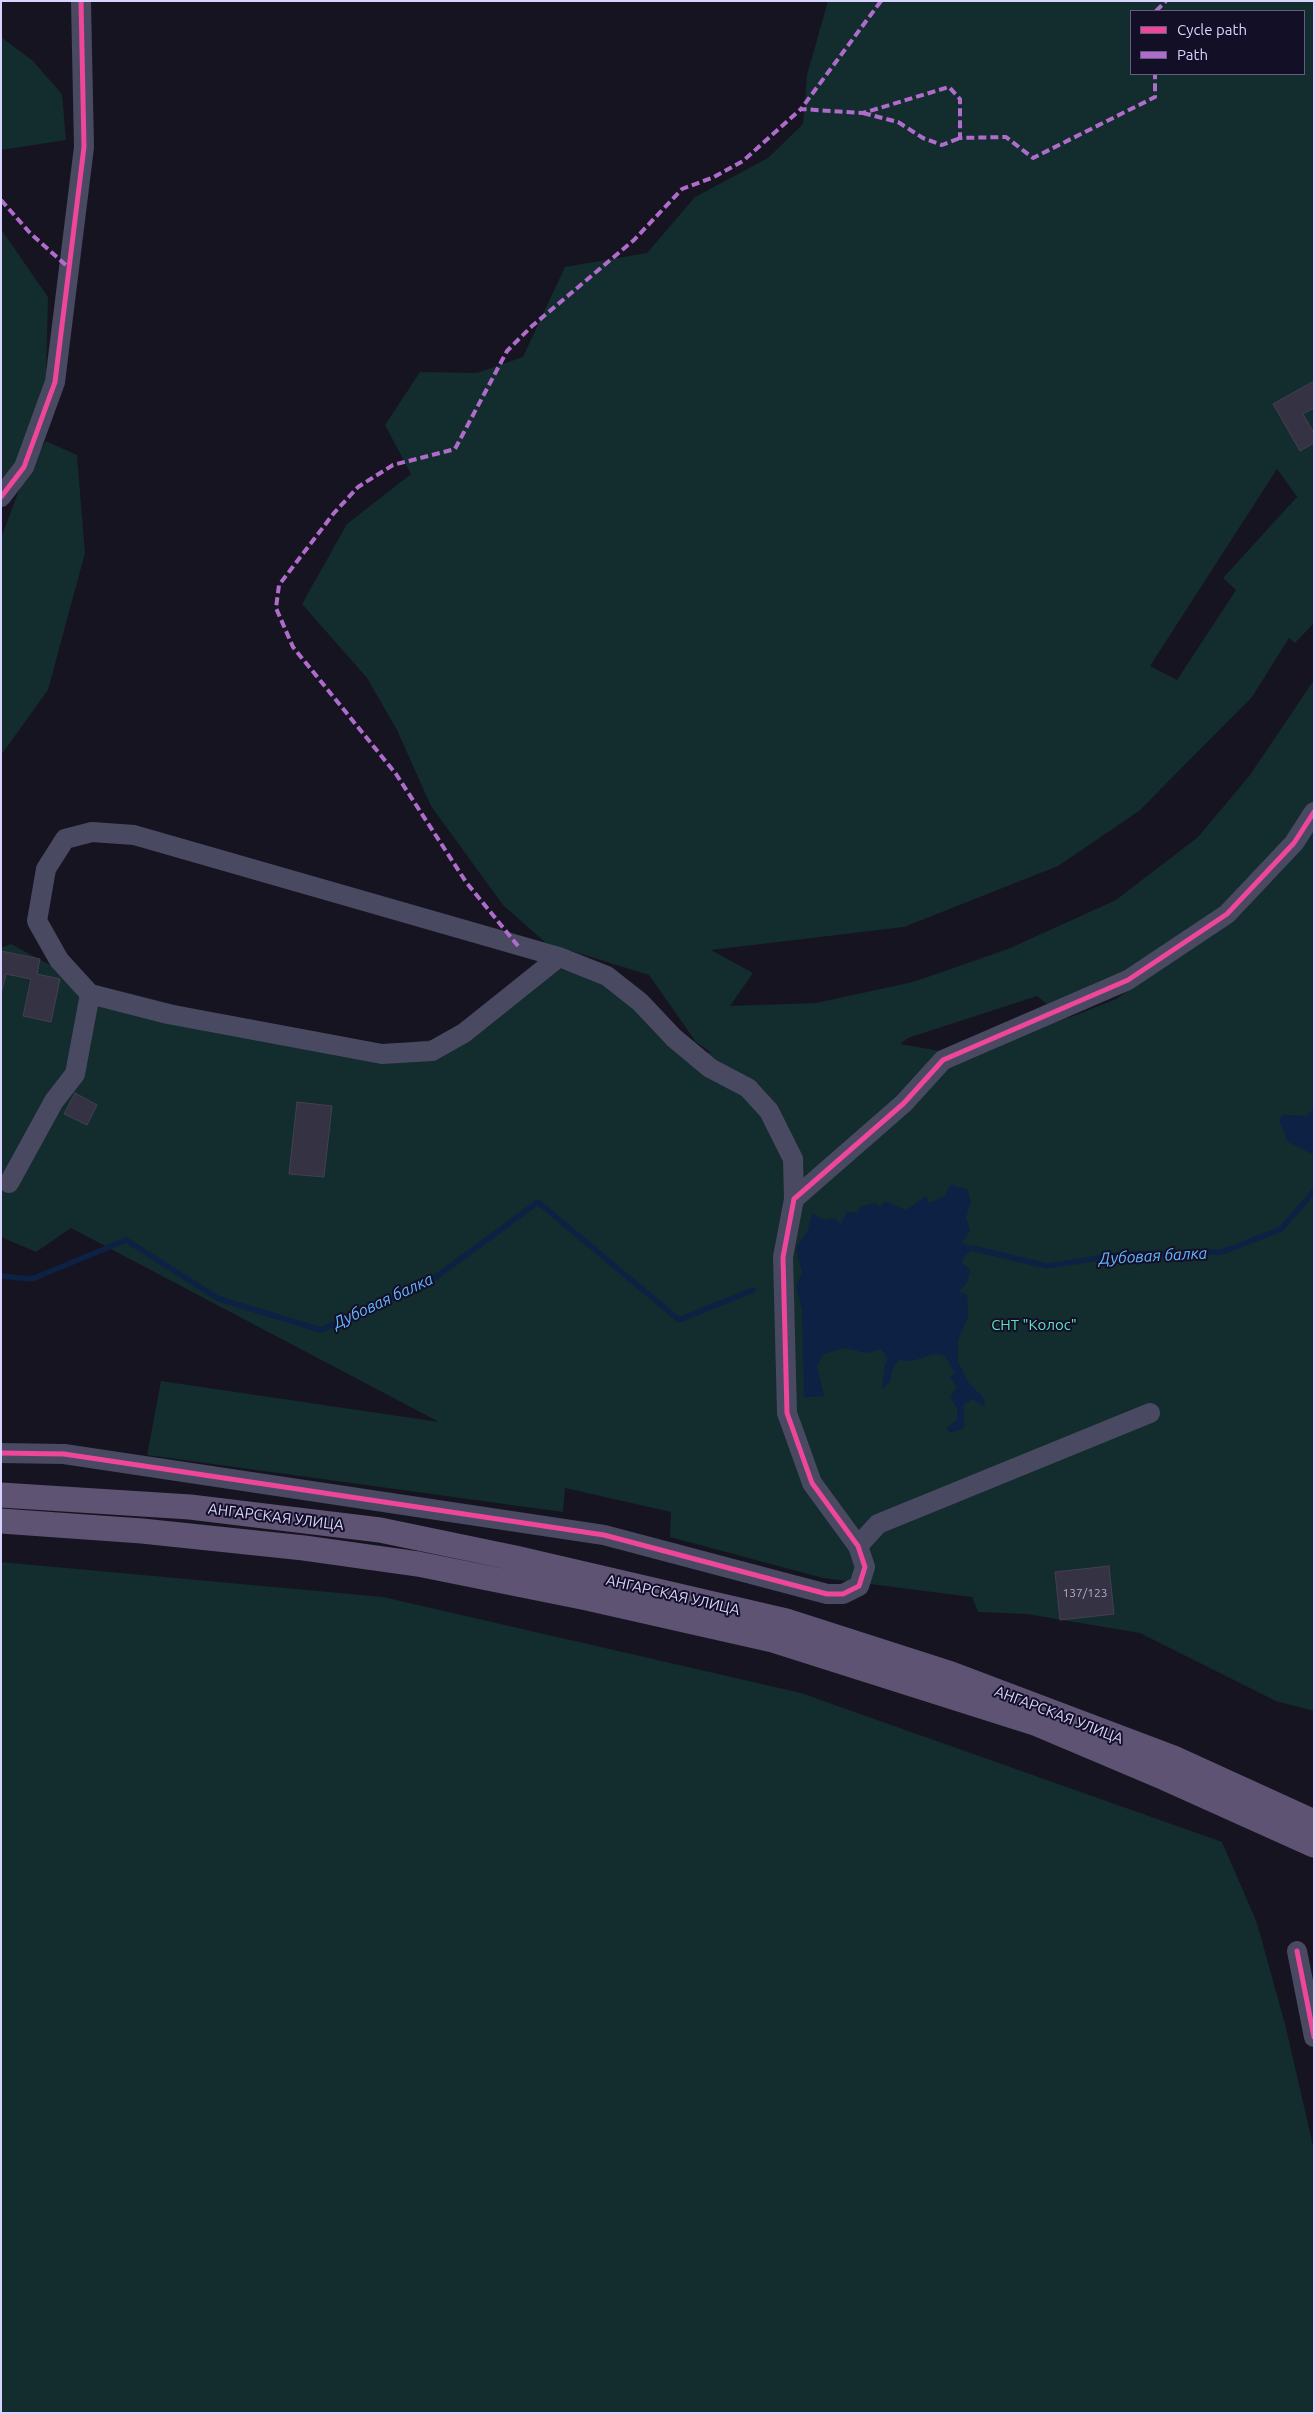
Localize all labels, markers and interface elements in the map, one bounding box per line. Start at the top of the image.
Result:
legend [1130,10,1305,75]
text: Cycle path [1177,21,1247,38]
text: Path [1177,46,1208,63]
water label: Дубовая балка [1099,1244,1207,1268]
water label: Дубовая балка [330,1269,436,1333]
park label: СНТ "Колос" [991,1316,1077,1334]
street label: АНГАРСКАЯ УЛИЦА [207,1500,345,1534]
street label: АНГАРСКАЯ УЛИЦА [604,1571,742,1619]
house number: 137/123 [1062,1586,1108,1600]
street label: АНГАРСКАЯ УЛИЦА [992,1682,1126,1748]

